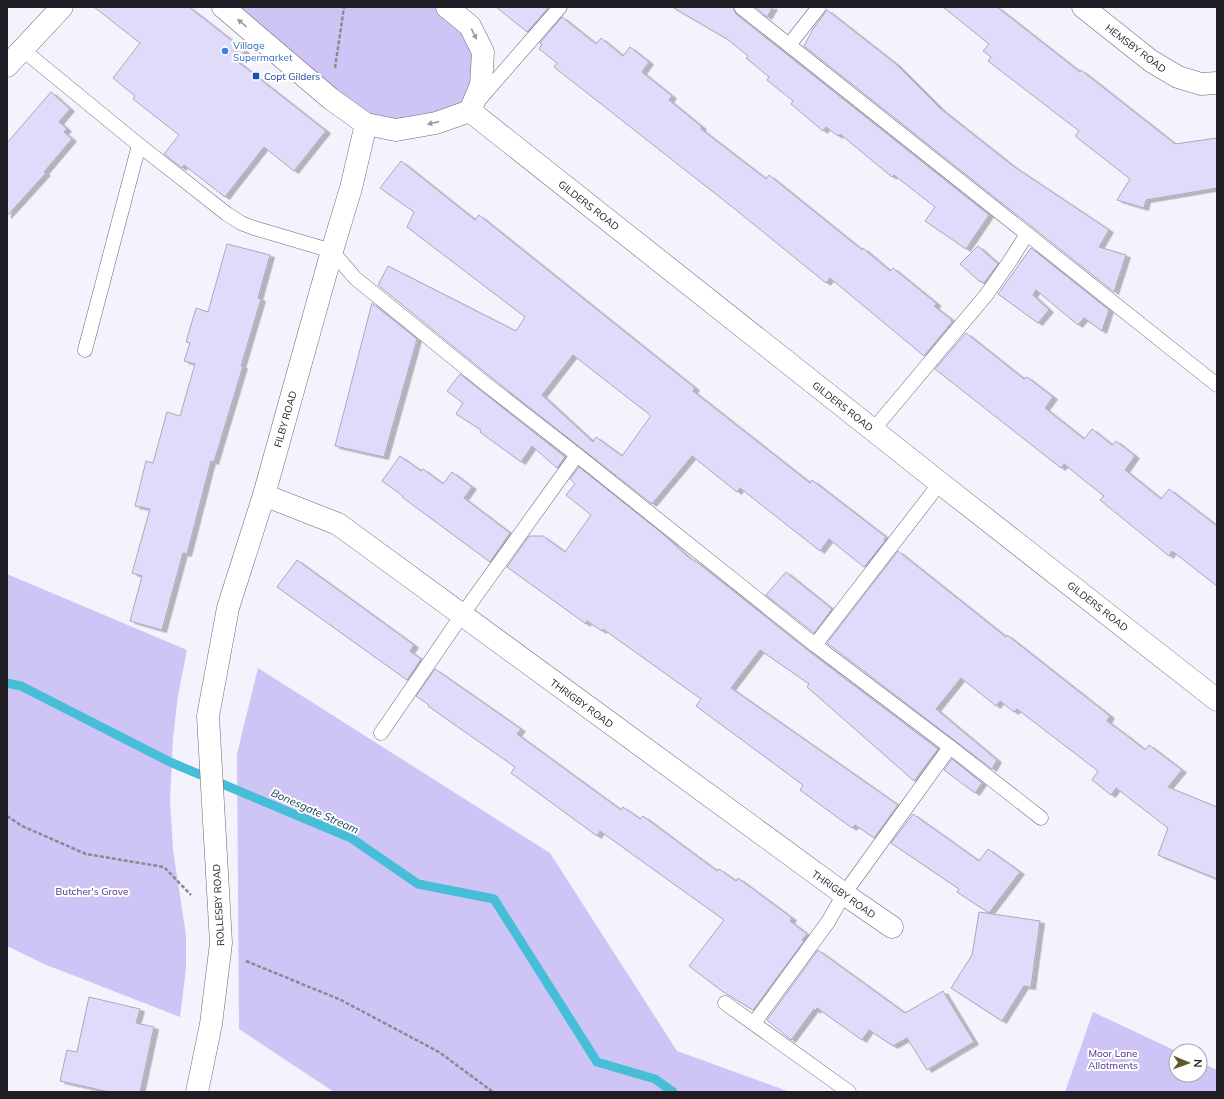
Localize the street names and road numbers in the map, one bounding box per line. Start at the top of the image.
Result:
street label: HEMSBY ROAD [1103,21,1169,76]
street label: GILDERS ROAD [556,178,622,233]
street label: GILDERS ROAD [810,379,876,434]
street label: FILBY ROAD [271,389,300,449]
street label: GILDERS ROAD [1065,579,1131,634]
street label: THRIGBY ROAD [547,676,616,731]
street label: ROLLESBY ROAD [210,864,227,946]
street label: THRIGBY ROAD [809,868,878,921]

